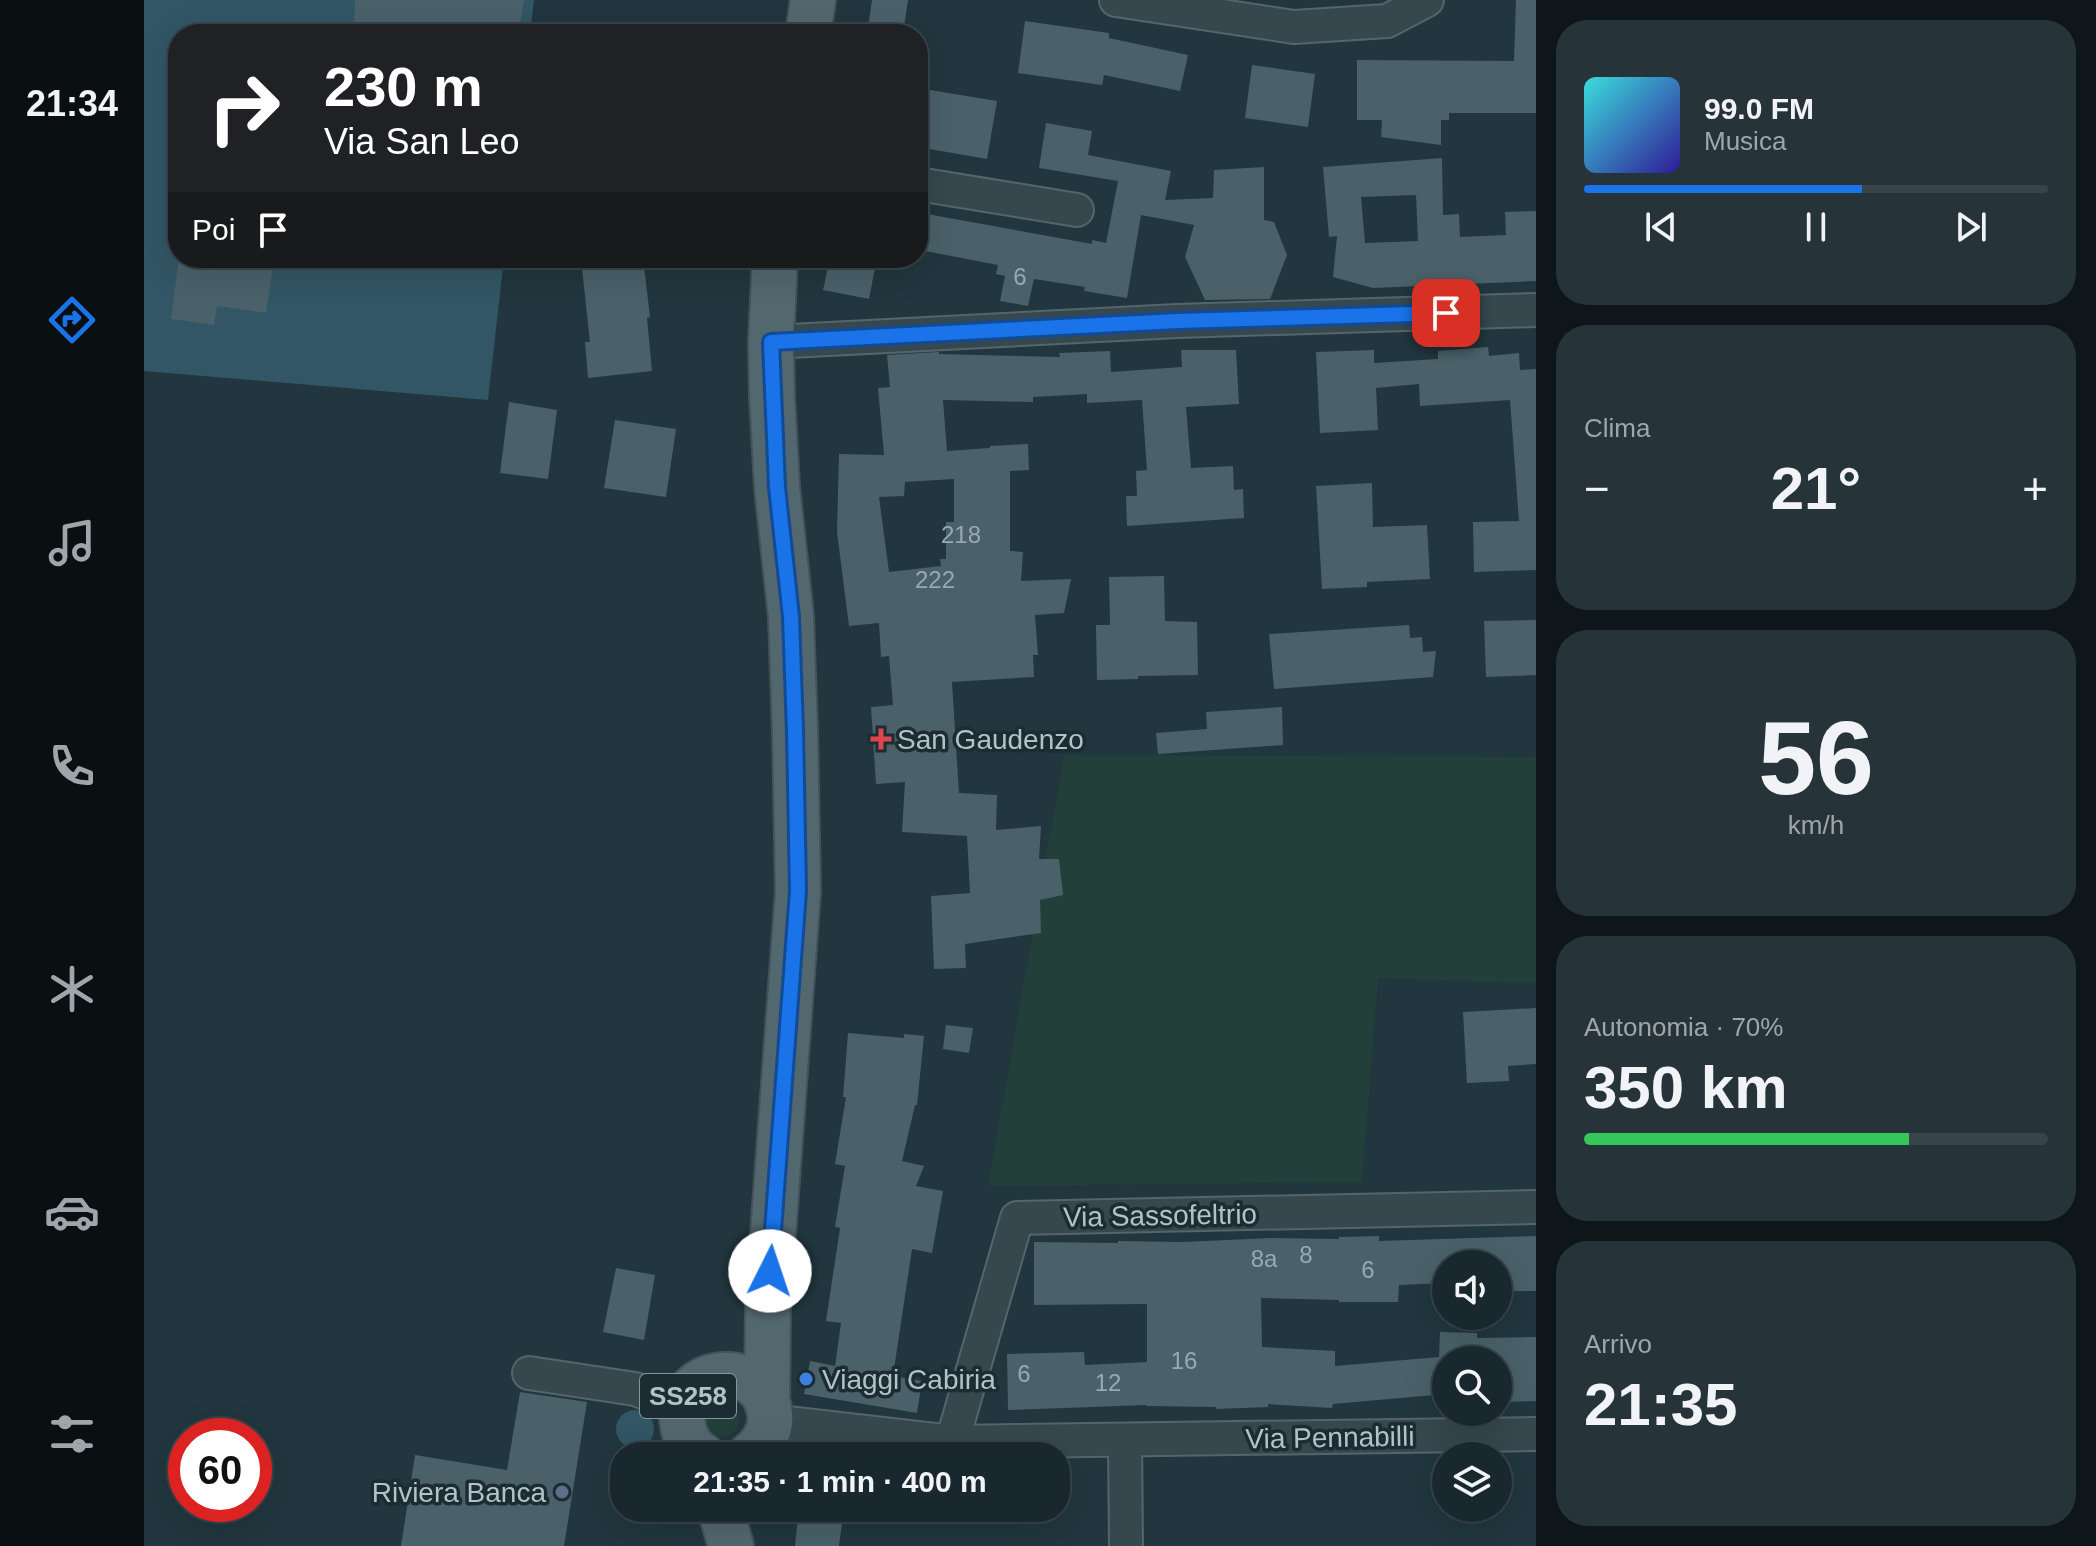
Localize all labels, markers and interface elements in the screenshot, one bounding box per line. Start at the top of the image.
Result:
text: 230 m [324,55,483,118]
icon: right [192,56,296,160]
text: 21:34 [26,83,118,124]
text: 99.0 FM [1704,92,1814,125]
text: Via San Leo [324,121,520,162]
text: Musica [1704,126,1786,156]
icon: previous [1639,205,1683,249]
icon: pause [1794,205,1838,249]
icon: next [1949,205,1993,249]
icon: arrive [251,208,295,252]
text: Poi [192,213,235,246]
house number: 6 [1013,263,1027,290]
pin [1412,279,1480,347]
icon: arrive [1424,291,1468,335]
icon: directions [44,292,100,348]
text: Clima [1584,413,1650,443]
text: 21° [1771,455,1861,522]
text: − [1584,464,1610,513]
text: + [2022,464,2048,513]
icon: music [44,515,100,571]
house number: 218 [941,521,981,548]
house number: 222 [915,566,955,593]
text: 56 [1758,700,1874,816]
place label: San Gaudenzo [897,724,1084,755]
marker: San Gaudenzo [872,730,890,748]
icon: phone [44,738,100,794]
text: km/h [1788,810,1844,840]
icon: climate [44,961,100,1017]
text: Autonomia · 70% [1584,1012,1783,1042]
text: 350 km [1584,1054,1788,1121]
icon: car [44,1184,100,1240]
street label: Via Sassofeltrio [1063,1198,1257,1233]
position arrow [728,1229,812,1313]
house number: 8 [1299,1241,1313,1268]
house number: 8a [1251,1245,1278,1272]
map controls [1432,1250,1512,1522]
button: sound [1432,1250,1512,1330]
house number: 6 [1361,1256,1375,1283]
text: Arrivo [1584,1329,1652,1359]
button: search [1432,1346,1512,1426]
house number: 16 [1171,1347,1197,1374]
house number: 6 [1017,1360,1031,1387]
place label: Viaggi Cabiria [822,1364,996,1395]
house number: 12 [1095,1369,1121,1396]
marker: Viaggi Cabiria [797,1370,815,1388]
text: 21:35 [1584,1371,1737,1438]
road number: SS258 [640,1374,736,1418]
icon: filters [44,1406,100,1462]
speed limit sign: 60 [168,1418,272,1522]
street label: Via Pennabilli [1245,1421,1415,1454]
button: layers [1432,1442,1512,1522]
text: 21:35 · 1 min · 400 m [693,1465,987,1498]
place label: Riviera Banca [372,1477,546,1508]
marker: Riviera Banca [553,1483,571,1501]

